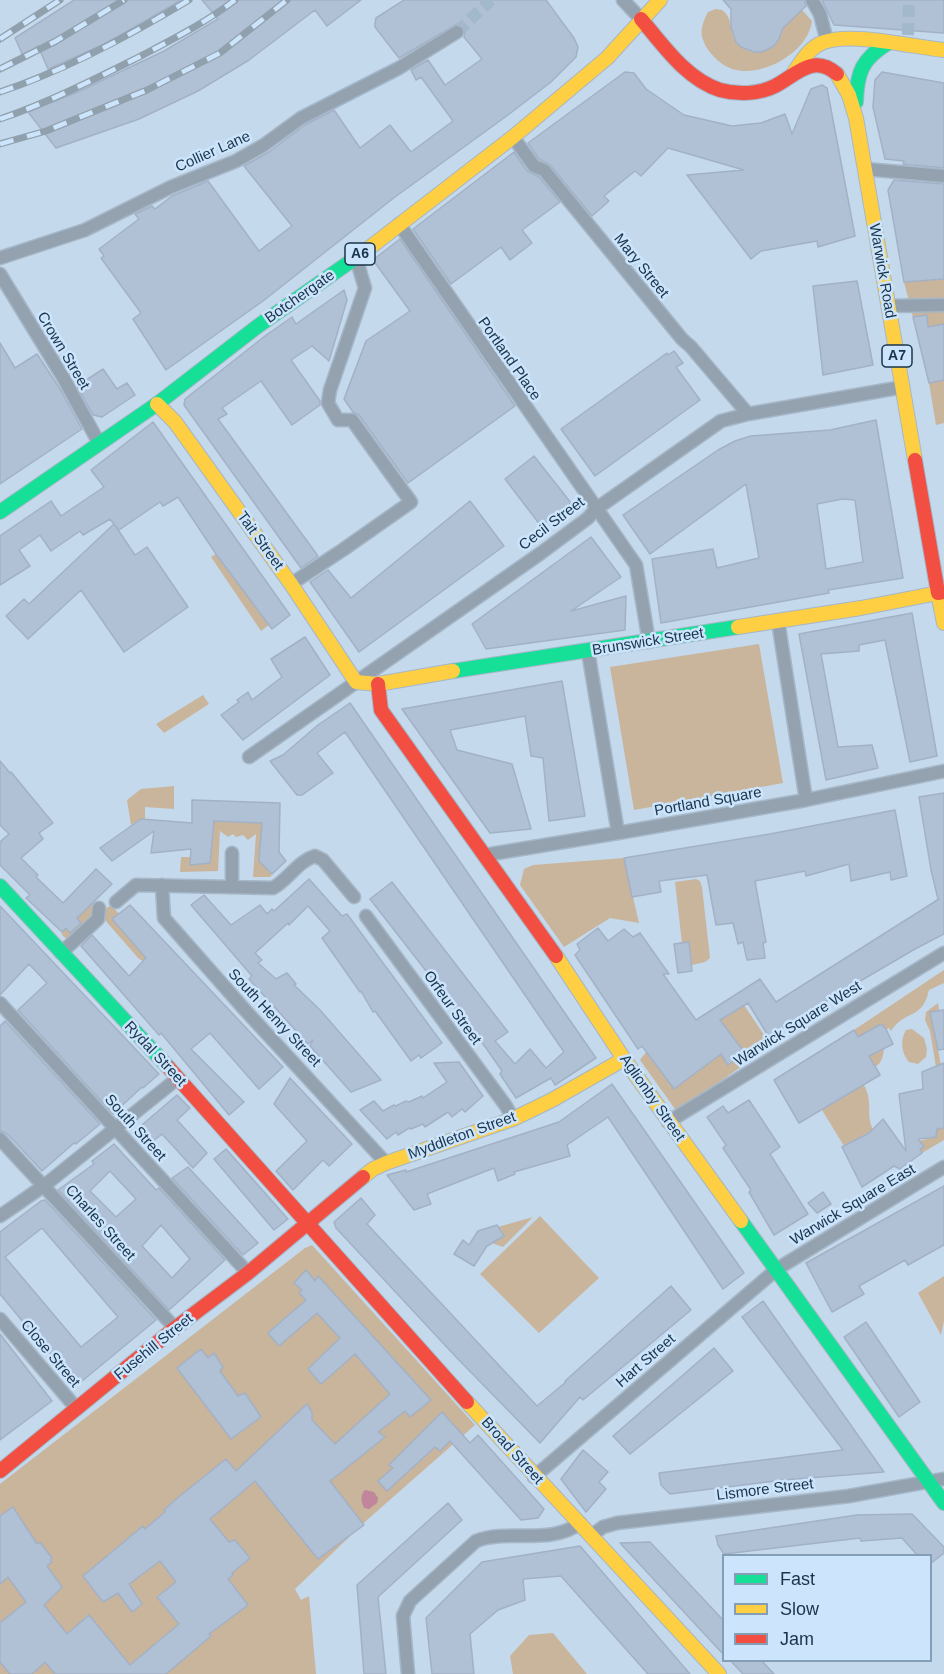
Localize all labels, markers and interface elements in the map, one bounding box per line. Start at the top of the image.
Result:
street label: Collier Lane [173,127,253,177]
street label: Warwick Road [865,222,899,320]
street label: Mary Street [610,230,672,302]
road number: A6 [345,243,375,265]
street label: Botchergate [262,266,338,328]
street label: Crown Street [33,309,93,393]
street label: Portland Place [474,314,544,404]
road number: A7 [882,345,912,367]
street label: Cecil Street [516,493,588,555]
street label: Tait Street [233,508,287,574]
street label: Brunswick Street [591,624,705,660]
street label: Portland Square [653,784,763,820]
street label: South Henry Street [224,965,324,1071]
street label: Orfeur Street [419,968,485,1048]
street label: Warwick Square West [731,977,865,1071]
street label: Rydal Street [120,1018,190,1090]
street label: Aglionby Street [615,1051,689,1145]
street label: South Street [100,1091,170,1165]
street label: Myddleton Street [406,1108,518,1164]
street label: Warwick Square East [787,1161,919,1249]
street label: Charles Street [61,1181,139,1265]
street label: Fusehill Street [111,1310,197,1384]
street label: Close Street [17,1317,83,1391]
street label: Hart Street [613,1330,679,1392]
street label: Broad Street [477,1414,547,1488]
street label: Lismore Street [715,1475,815,1505]
legend [722,1554,932,1662]
text: Fast [780,1569,815,1589]
text: Slow [780,1599,819,1619]
text: Jam [780,1629,814,1649]

